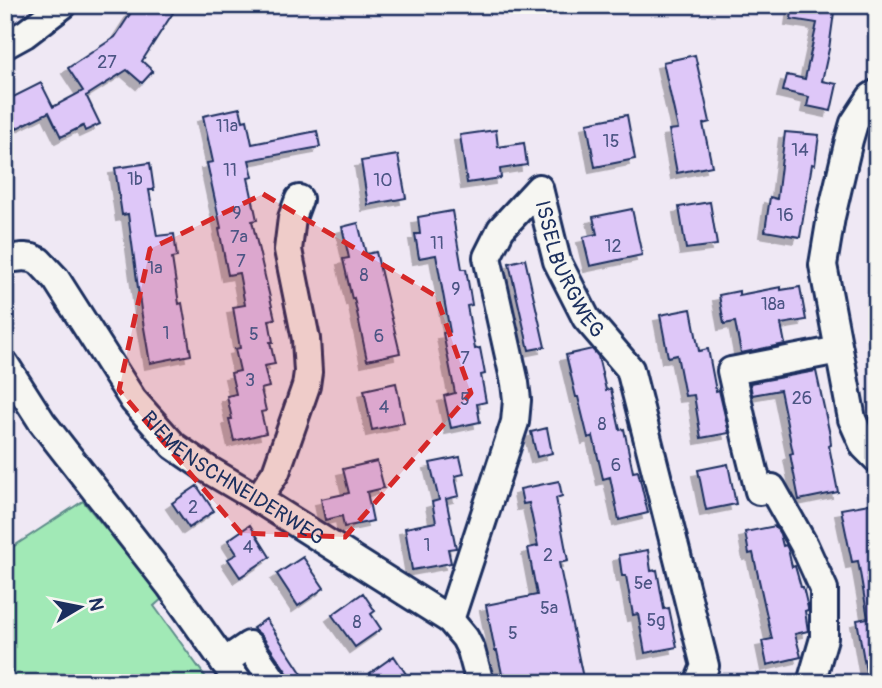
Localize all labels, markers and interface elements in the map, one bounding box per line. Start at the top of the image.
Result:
house number: 27 [97,51,117,74]
house number: 11a [216,115,238,138]
house number: 15 [603,130,619,153]
house number: 14 [791,139,809,162]
house number: 11 [223,159,237,182]
house number: 1b [127,168,143,191]
house number: 10 [373,169,393,192]
street label: ISSELBURGWEG [529,198,611,343]
house number: 9 [232,202,242,225]
house number: 16 [776,204,794,227]
house number: 7a [230,226,248,249]
house number: 11 [430,232,444,255]
house number: 12 [604,235,622,258]
house number: 7 [236,250,246,273]
house number: 1a [147,257,163,280]
house number: 8 [359,264,369,287]
house number: 9 [451,278,461,301]
house number: 18a [761,293,785,316]
house number: 1 [162,322,170,345]
house number: 5 [249,323,259,346]
house number: 6 [374,325,384,348]
house number: 7 [460,347,470,370]
house number: 3 [245,369,255,392]
house number: 26 [792,387,812,410]
house number: 5 [460,388,470,411]
house number: 4 [379,396,390,419]
street label: RIEMENSCHNEIDERWEG [135,405,330,551]
house number: 8 [597,413,607,436]
house number: 6 [611,454,621,477]
house number: 2 [188,496,198,519]
house number: 1 [423,534,431,557]
house number: 4 [243,536,254,559]
house number: 2 [543,544,553,567]
north arrow [46,572,116,642]
house number: 5e [634,572,652,595]
text: N [83,596,109,613]
house number: 5a [540,597,558,620]
house number: 5g [647,609,665,632]
house number: 8 [352,611,362,634]
house number: 5 [508,622,518,645]

